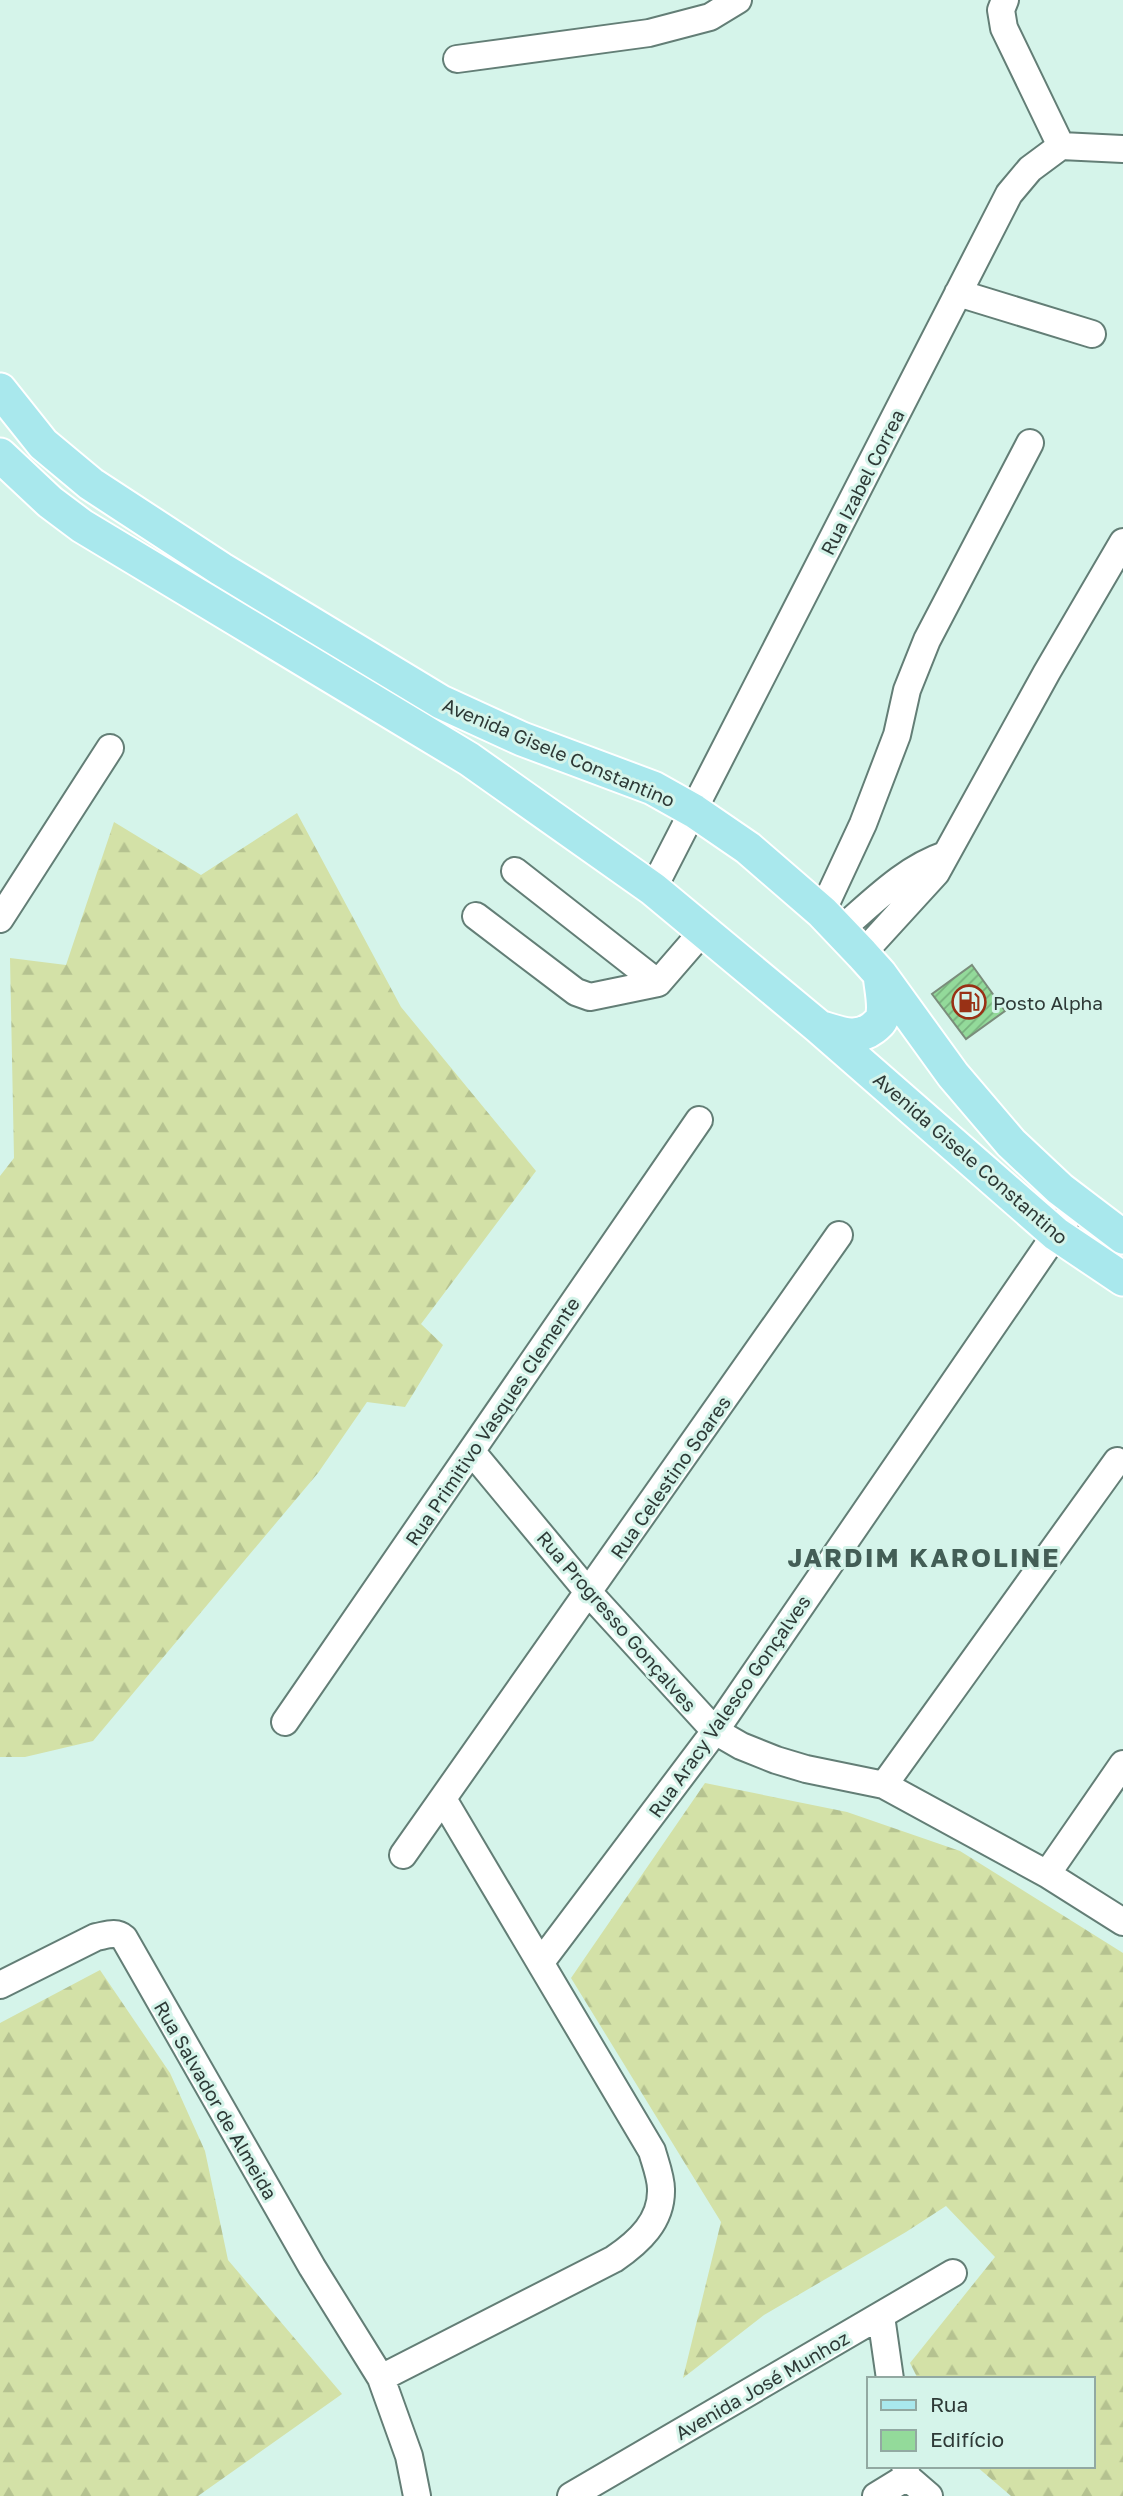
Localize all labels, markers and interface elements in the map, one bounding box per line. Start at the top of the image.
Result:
street label: Rua Izabel Correa [815,405,909,559]
street label: Avenida Gisele Constantino [440,693,678,811]
fuel station icon: Posto Alpha [950,983,988,1021]
place label: Posto Alpha [993,991,1103,1014]
street label: Avenida Gisele Constantino [869,1067,1073,1249]
street label: Rua Primitivo Vasques Clemente [400,1292,584,1550]
street label: Rua Celestino Soares [605,1391,735,1563]
street label: Rua Progresso Gonçalves [532,1526,702,1716]
district label: JARDIM KAROLINE [787,1542,1061,1573]
street label: Rua Aracy Valesco Gonçalves [643,1590,815,1822]
street label: Rua Salvador de Almeida [150,1997,282,2203]
street label: Avenida José Munhoz [671,2326,853,2444]
legend [867,2377,1095,2468]
text: Rua [930,2391,968,2417]
text: Edifício [930,2426,1004,2452]

